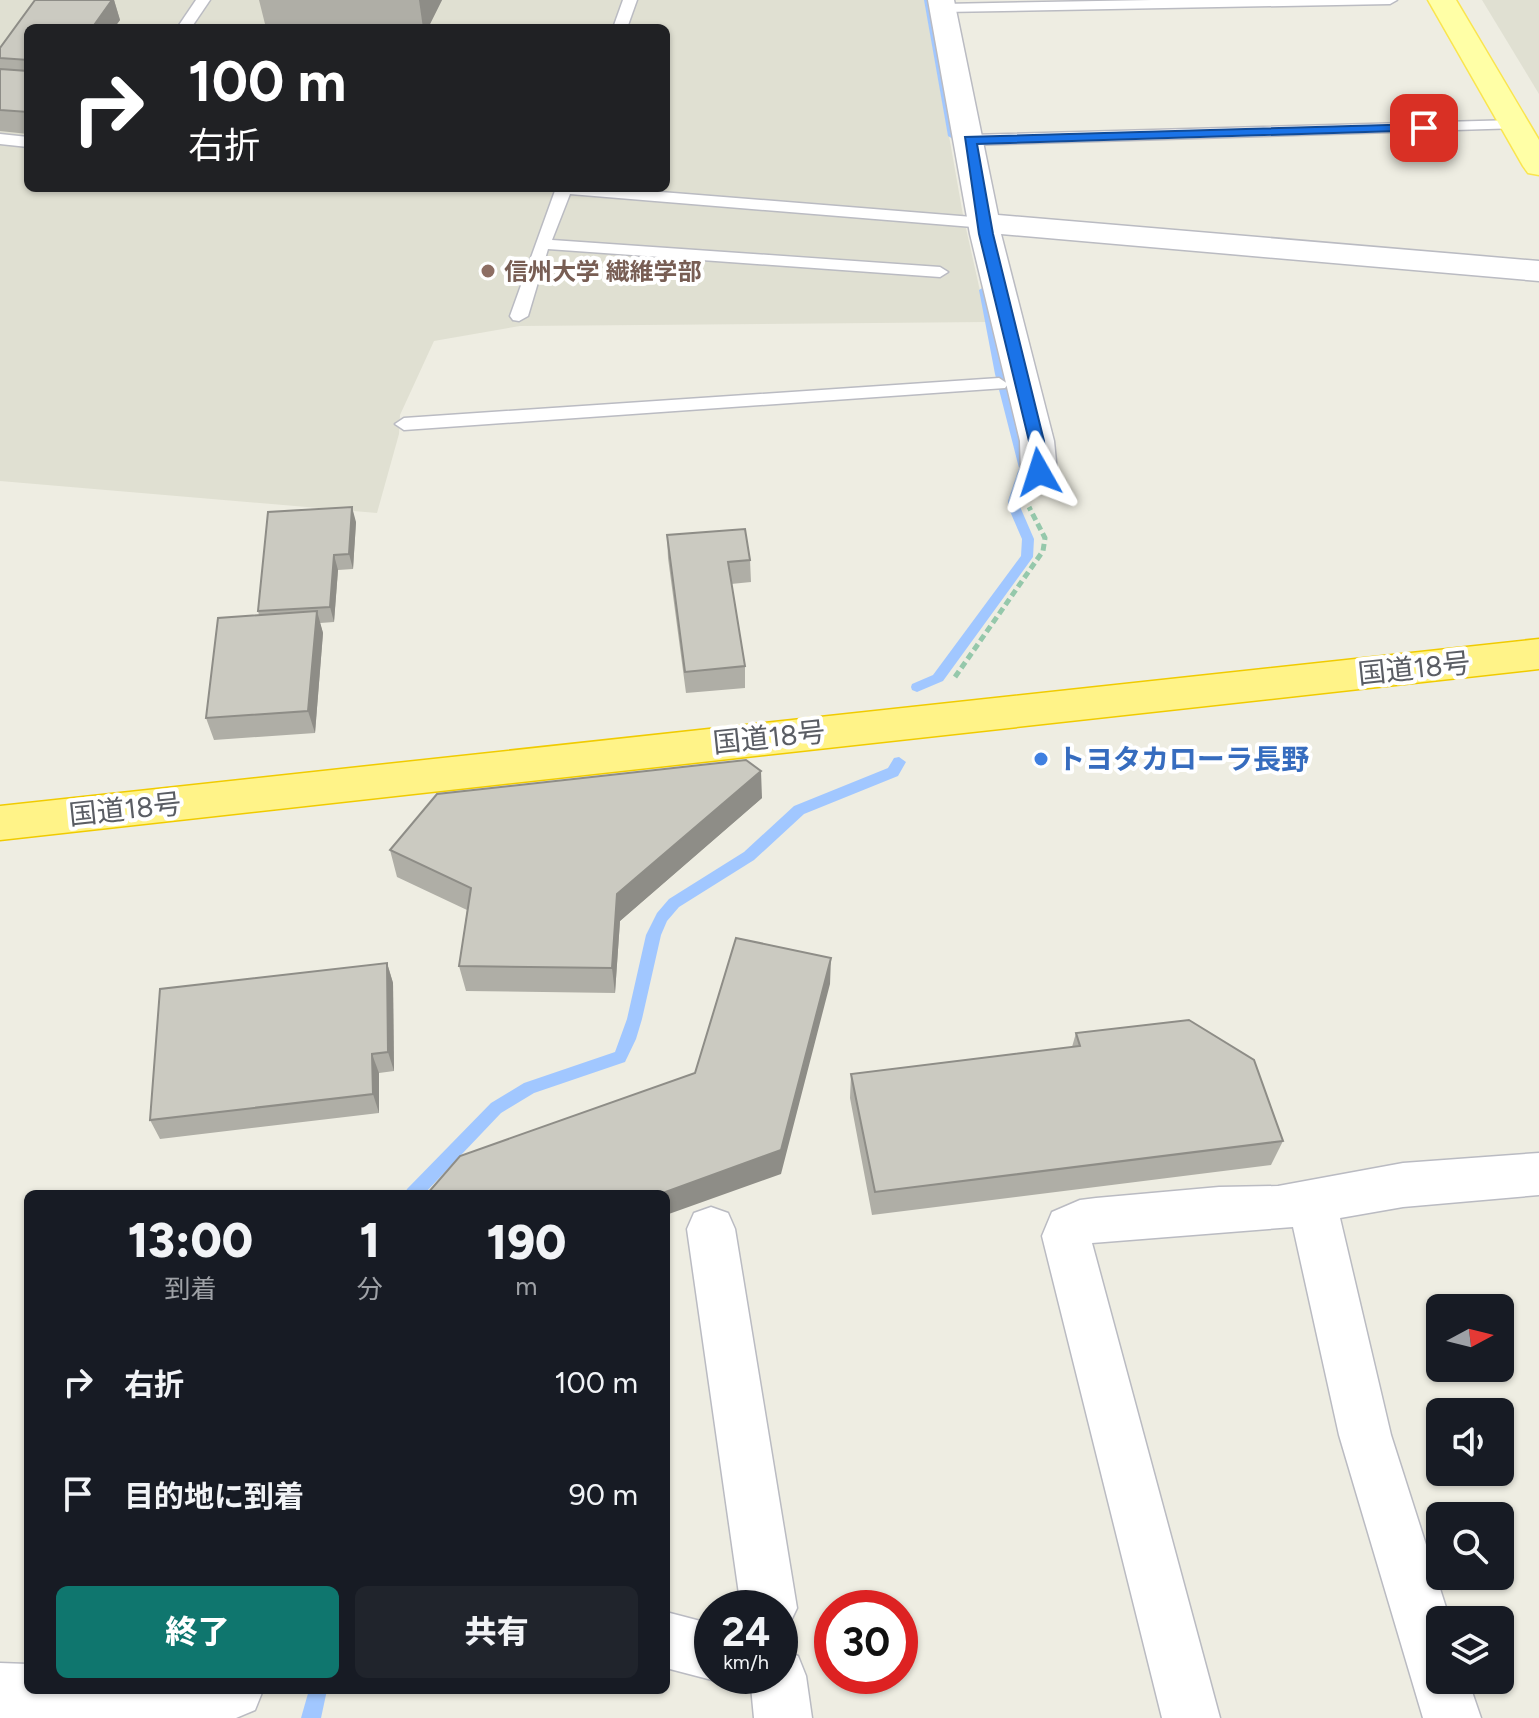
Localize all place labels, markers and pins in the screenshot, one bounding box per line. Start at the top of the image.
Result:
pin [1390,94,1458,162]
place label: 信州大学 繊維学部 [504,257,702,286]
marker: 信州大学 繊維学部 [479,262,497,280]
place label: トヨタカローラ長野 [1057,742,1309,776]
marker: トヨタカローラ長野 [1032,750,1050,768]

